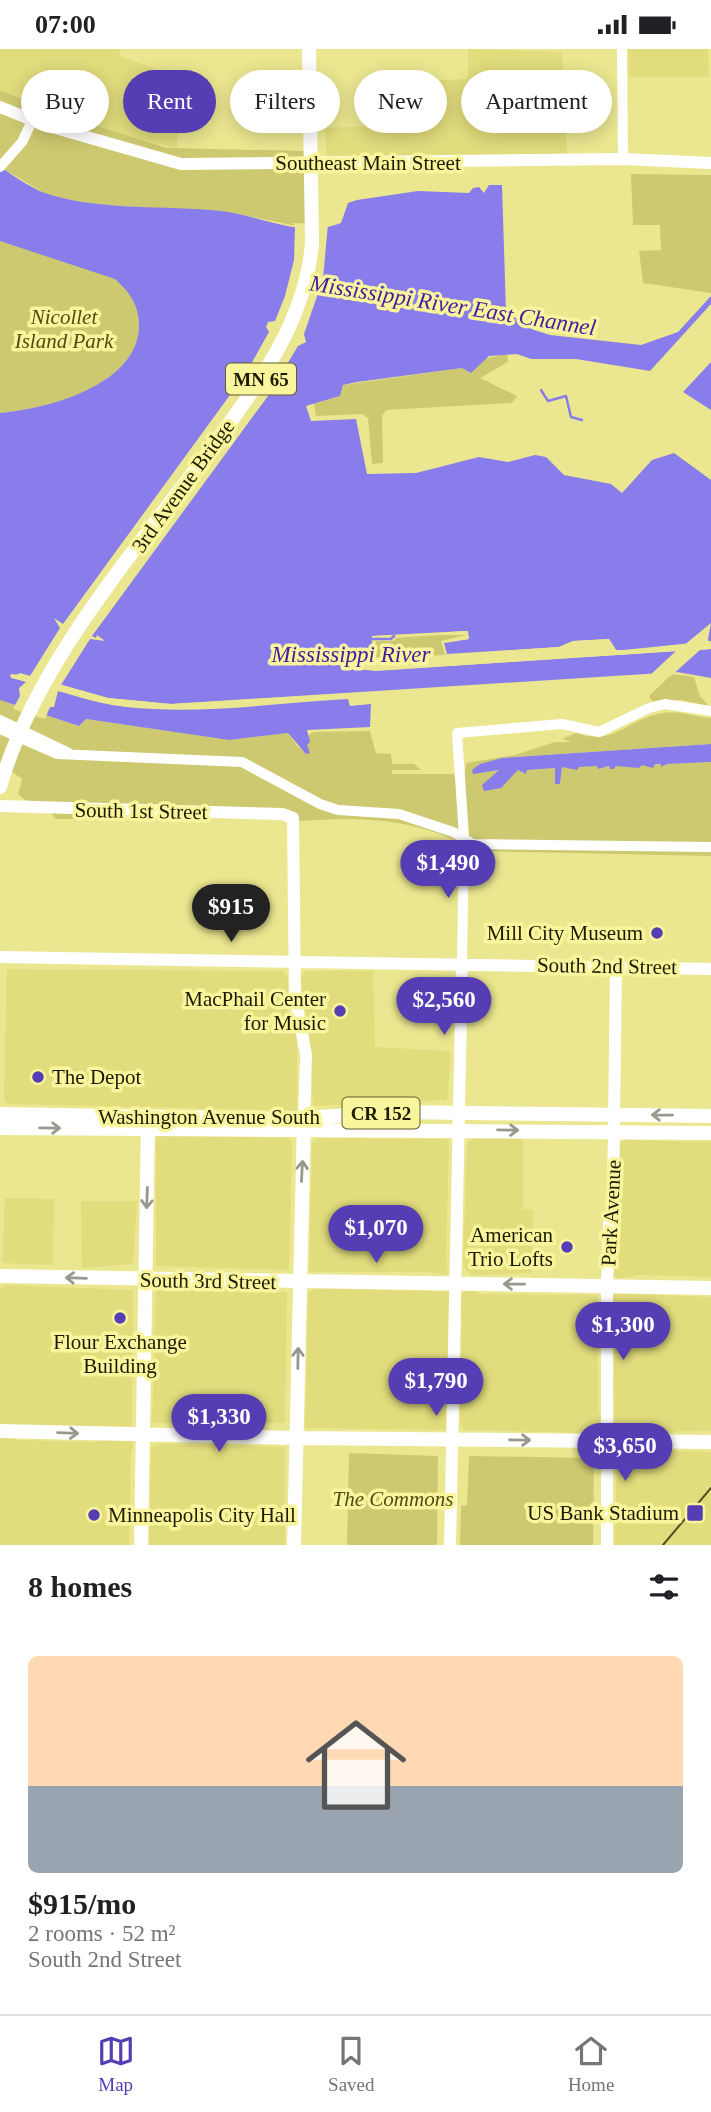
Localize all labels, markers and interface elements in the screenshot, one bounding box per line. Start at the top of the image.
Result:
text: 07:00 [35,10,96,39]
chip: Buy [21,70,109,133]
chip: Rent [123,70,216,133]
chip: Filters [230,70,340,133]
chip: New [354,70,447,133]
chip: Apartment [461,70,612,133]
street label: Southeast Main Street [275,151,461,175]
water label: Mississippi River East Channel [307,270,598,340]
park label: Nicollet Island Park [14,305,114,353]
road number: MN 65 [226,363,296,395]
street label: 3rd Avenue Bridge [127,415,239,557]
water label: Mississippi River [270,642,432,667]
street label: South 1st Street [74,798,208,824]
pin: $1,490 [391,841,505,900]
text: $1,490 [416,850,480,875]
pin: $915 [190,885,272,944]
text: $915 [208,894,254,919]
place label: Mill City Museum [487,921,643,945]
marker: Mill City Museum [649,925,665,941]
street label: South 2nd Street [537,953,677,979]
pin: $2,560 [387,977,501,1037]
place label: MacPhail Center for Music [184,987,326,1035]
text: $2,560 [412,987,476,1012]
marker: MacPhail Center for Music [332,1003,348,1019]
place label: The Depot [52,1065,141,1089]
marker: The Depot [30,1069,46,1085]
road number: CR 152 [342,1097,420,1129]
street label: Washington Avenue South [98,1105,320,1129]
one-way arrow [651,1108,674,1122]
one-way arrow [38,1121,61,1135]
one-way arrow [497,1123,520,1136]
one-way arrow [296,1159,309,1182]
street label: Park Avenue [596,1159,626,1267]
one-way arrow [141,1186,154,1209]
pin: $1,070 [319,1205,433,1265]
text: $1,070 [344,1215,408,1240]
place label: American Trio Lofts [468,1223,553,1271]
marker: American Trio Lofts [559,1239,575,1255]
street label: South 3rd Street [140,1268,277,1294]
one-way arrow [65,1272,88,1285]
one-way arrow [503,1277,526,1291]
pin: $1,300 [566,1303,680,1362]
marker: Flour Exchange Building [112,1310,128,1326]
text: $1,300 [591,1312,655,1337]
place label: Flour Exchange Building [53,1330,187,1378]
one-way arrow [291,1347,304,1370]
pin: $1,790 [379,1359,493,1418]
text: $1,790 [404,1368,468,1393]
pin: $1,330 [162,1395,276,1454]
text: $1,330 [187,1404,251,1429]
pin: $3,650 [568,1423,682,1483]
one-way arrow [56,1427,79,1440]
text: $3,650 [593,1433,657,1458]
one-way arrow [508,1434,531,1447]
park label: The Commons [333,1487,453,1511]
place label: US Bank Stadium [527,1501,679,1525]
place label: Minneapolis City Hall [108,1503,296,1527]
marker: US Bank Stadium [685,1503,705,1523]
marker: Minneapolis City Hall [86,1507,102,1523]
icon: filters [645,1568,683,1606]
text: 8 homes [28,1570,132,1603]
icon: home [293,1702,419,1828]
text: $915/mo [28,1887,136,1920]
text: 2 rooms · 52 m² [28,1921,175,1946]
text: South 2nd Street [28,1947,181,1972]
tab: Map [97,2032,135,2096]
tab: Saved [328,2032,375,2096]
tab: Home [568,2032,614,2096]

